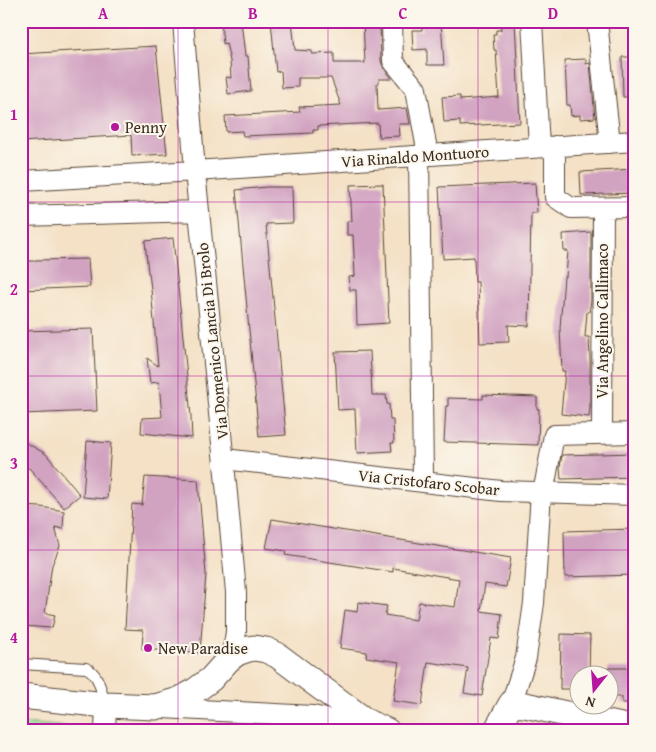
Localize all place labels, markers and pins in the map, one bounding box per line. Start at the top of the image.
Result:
place label: Penny [125,115,167,139]
marker: Penny [109,121,121,133]
place label: New Paradise [158,636,248,660]
marker: New Paradise [142,642,154,654]

